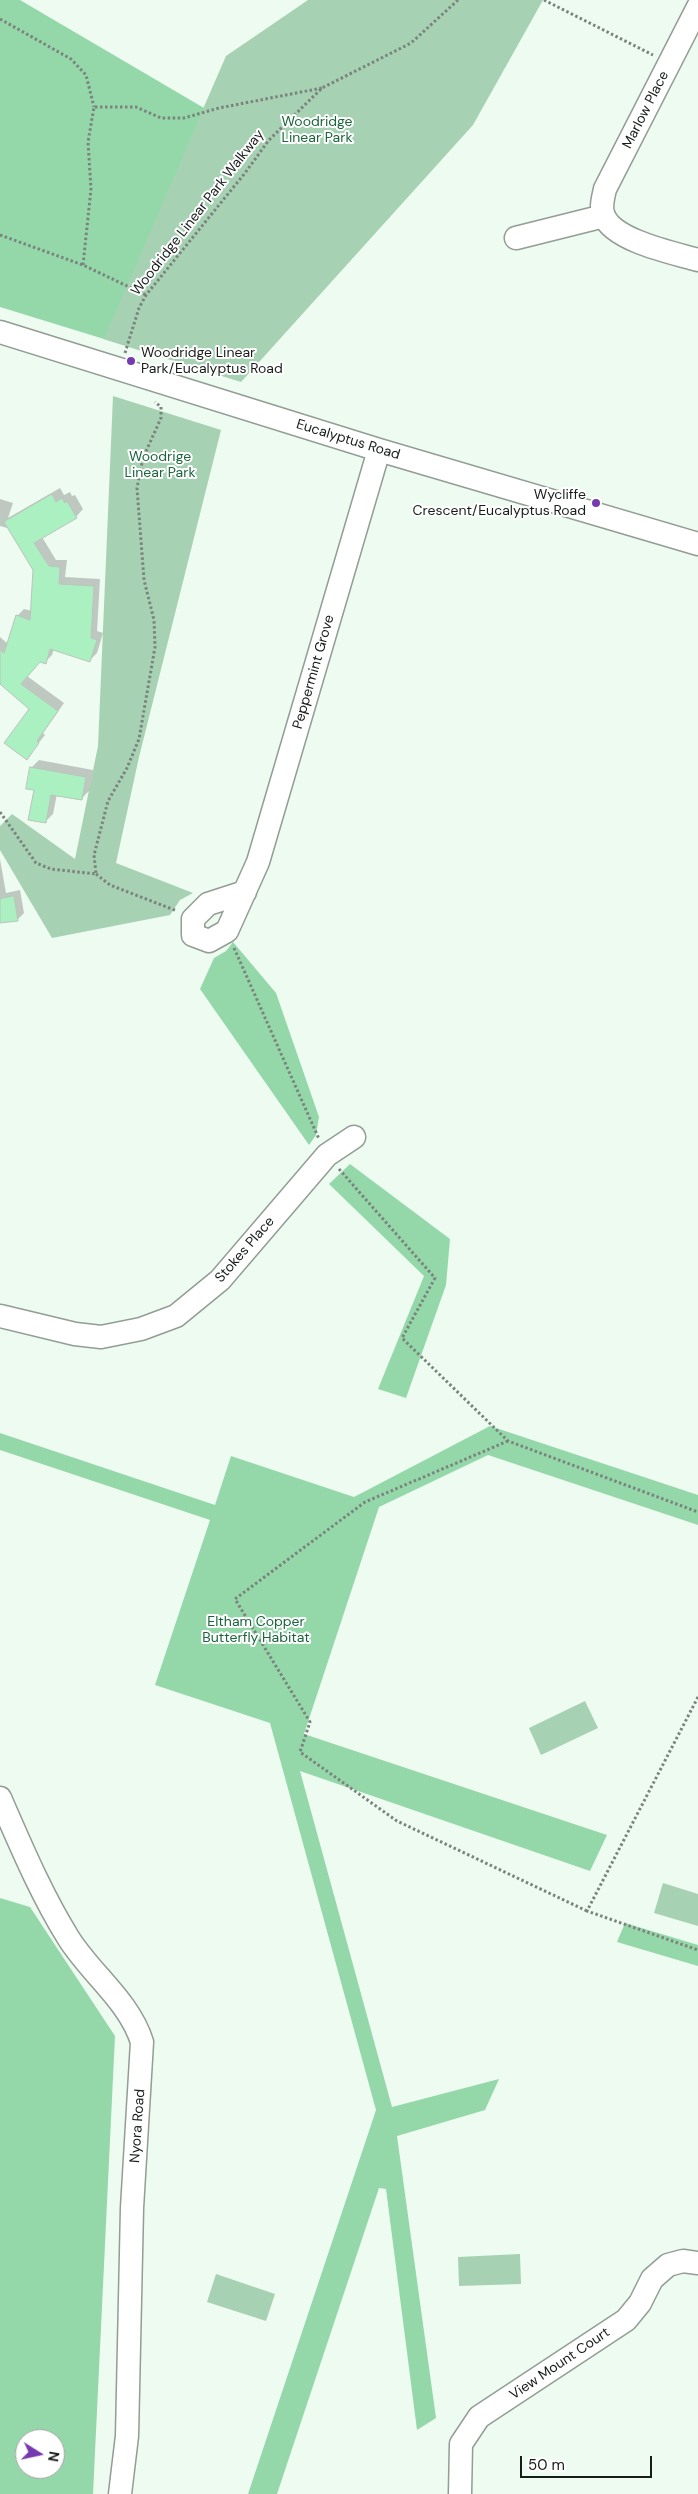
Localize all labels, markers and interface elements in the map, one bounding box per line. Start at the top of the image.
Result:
street label: Marlow Place [619,68,673,152]
park label: Woodridge Linear Park [281,114,353,146]
street label: Woodridge Linear Park Walkway [128,127,268,299]
place label: Woodridge Linear Park/Eucalyptus Road [141,345,283,378]
marker: Woodridge Linear Park/Eucalyptus Road [125,355,137,367]
street label: Eucalyptus Road [294,416,402,464]
park label: Woodrige Linear Park [125,449,195,482]
place label: Wycliffe Crescent/Eucalyptus Road [412,487,586,520]
marker: Wycliffe Crescent/Eucalyptus Road [590,497,602,509]
street label: Peppermint Grove [290,613,338,731]
street label: Stokes Place [212,1214,278,1286]
park label: Eltham Copper Butterfly Habitat [202,1614,310,1646]
street label: Nyora Road [127,2088,149,2164]
street label: View Mount Court [507,2324,613,2404]
north arrow [15,2429,65,2479]
scale bar [523,2446,656,2478]
text: N [44,2450,64,2463]
text: 50 m [528,2455,565,2475]

